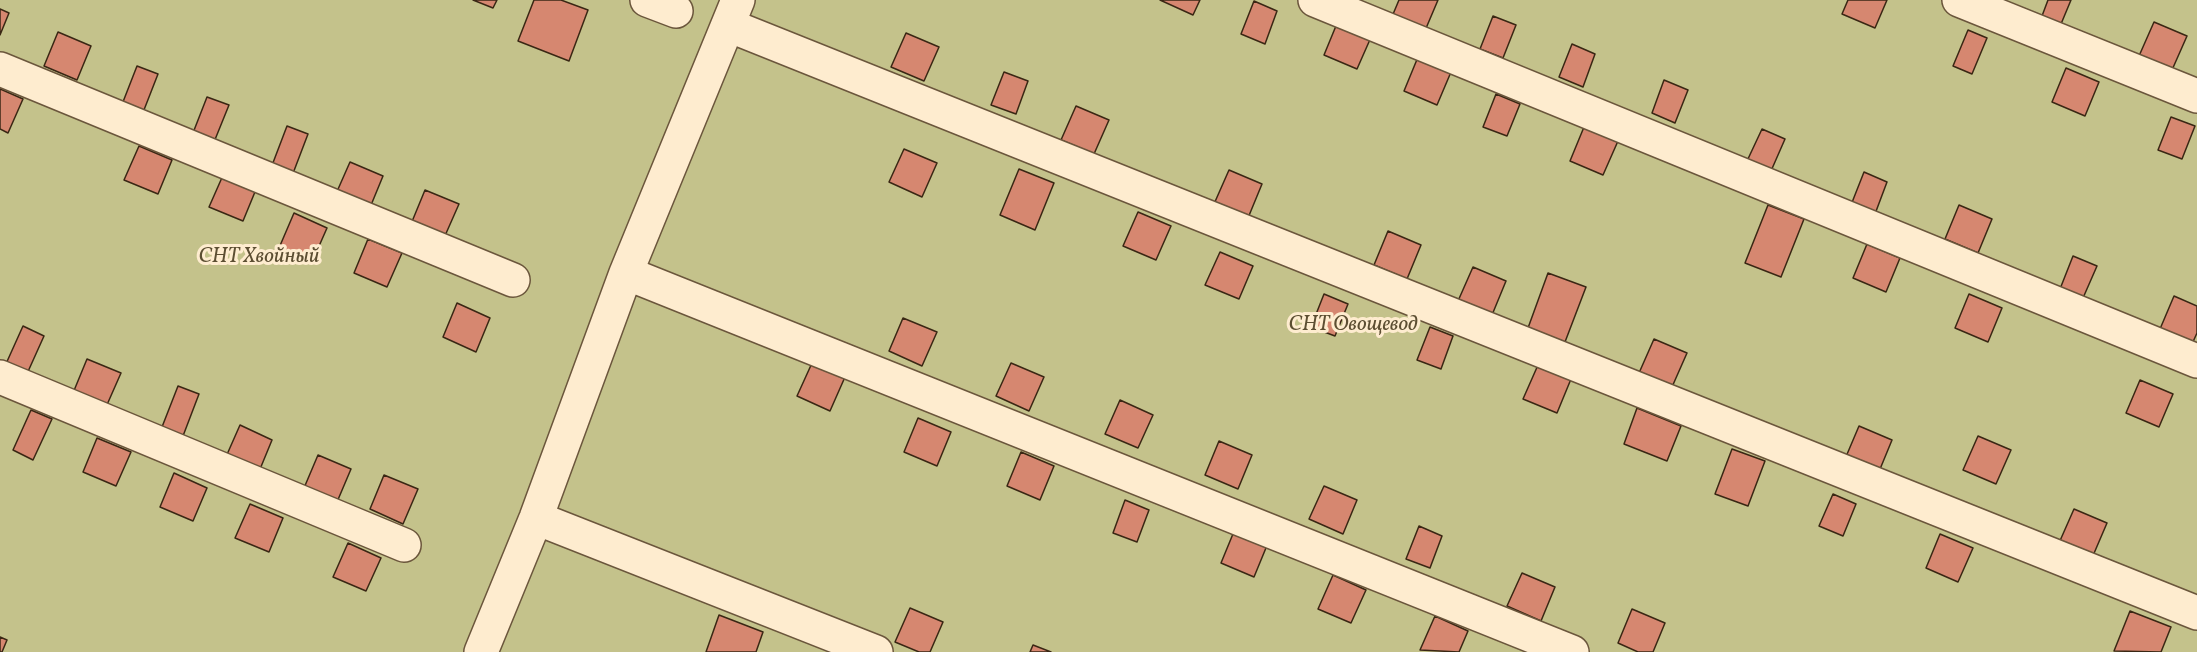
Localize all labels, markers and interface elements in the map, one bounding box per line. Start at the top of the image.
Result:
park label: СНТ Хвойный [198,245,320,271]
park label: СНТ Овощевод [1289,313,1417,339]

